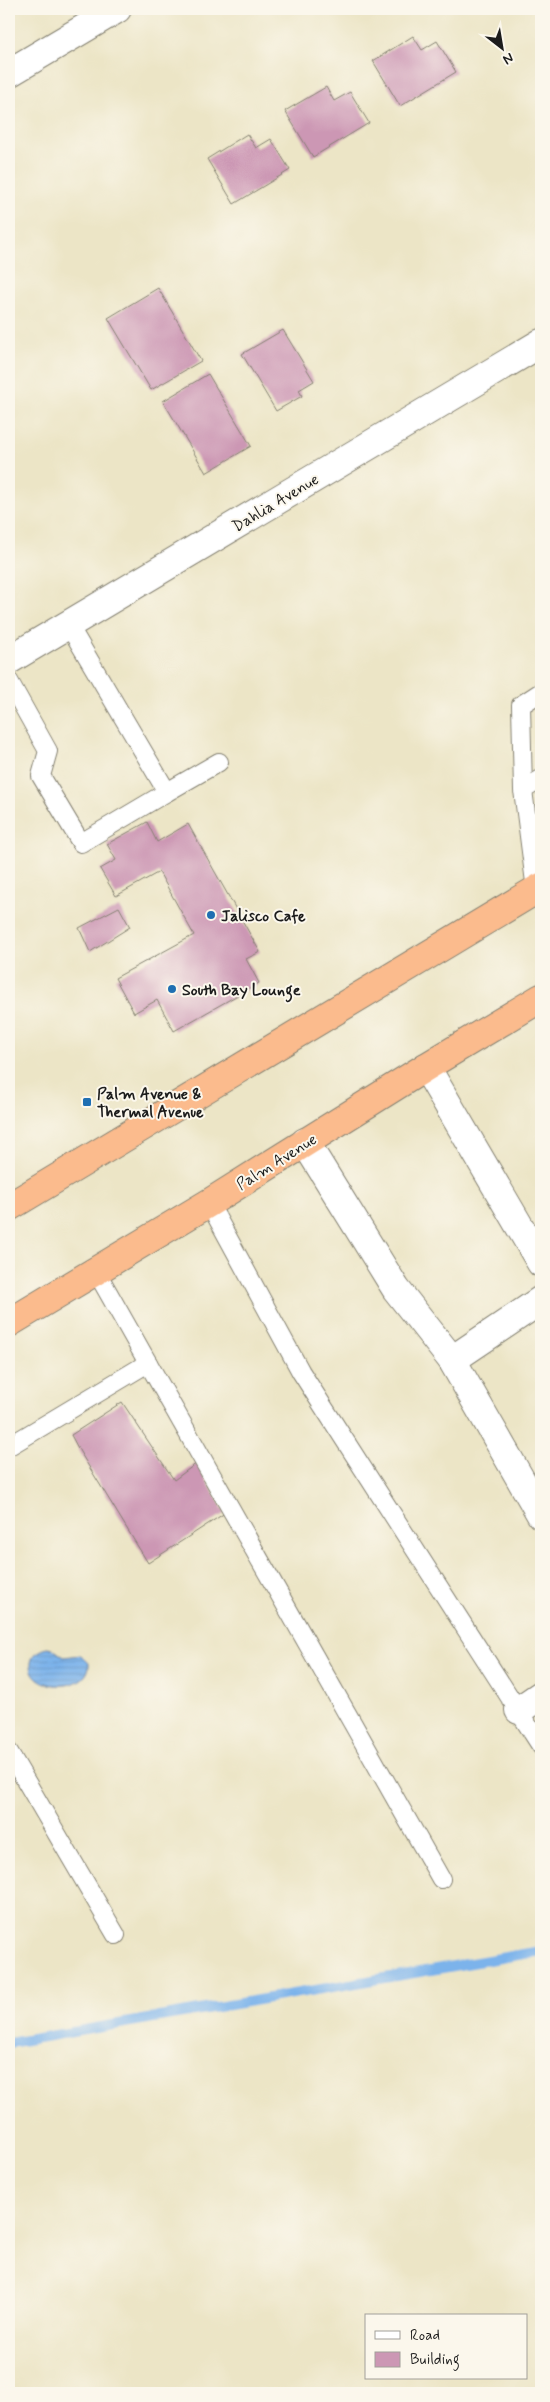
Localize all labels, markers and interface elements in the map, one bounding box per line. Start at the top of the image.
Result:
north arrow [478,22,528,72]
text: N [500,48,517,68]
street label: Dahlia Avenue [229,469,323,537]
place label: Jalisco Cafe [221,906,306,927]
marker: Jalisco Cafe [205,909,217,921]
place label: South Bay Lounge [182,980,301,1003]
marker: South Bay Lounge [166,983,178,995]
place label: Palm Avenue & Thermal Avenue [97,1084,204,1123]
marker: Palm Avenue & Thermal Avenue [81,1096,93,1108]
street label: Palm Avenue [233,1129,321,1195]
legend [365,2314,528,2380]
text: Road [410,2326,440,2346]
text: Building [410,2350,460,2371]

